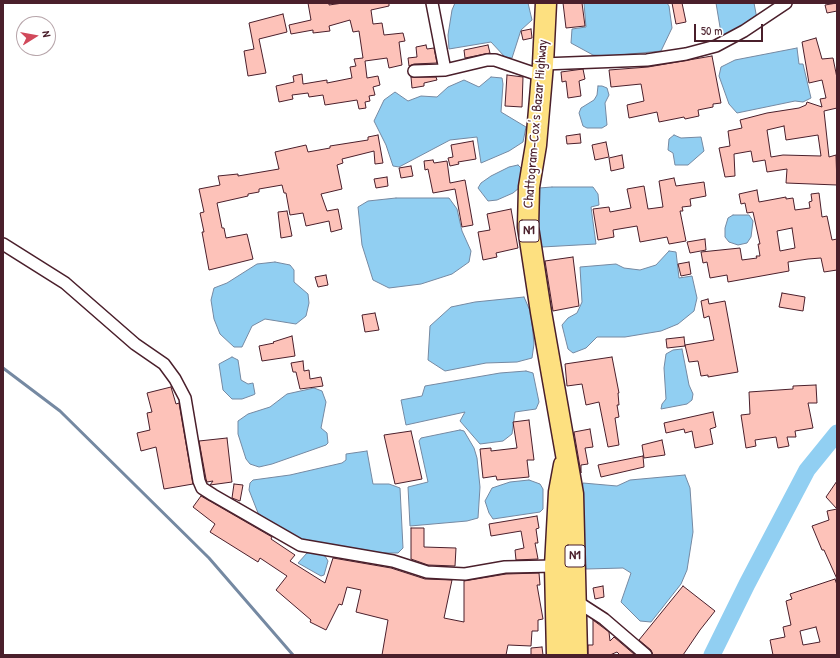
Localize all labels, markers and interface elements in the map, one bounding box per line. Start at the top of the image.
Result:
north arrow [16,16,56,56]
scale bar [696,16,765,42]
text: 50 m [701,22,722,39]
text: N [39,30,54,38]
street label: Chattogram-Cox's Bazar Highway [520,39,552,209]
road number: N1 [519,220,539,242]
road number: N1 [565,545,585,567]

